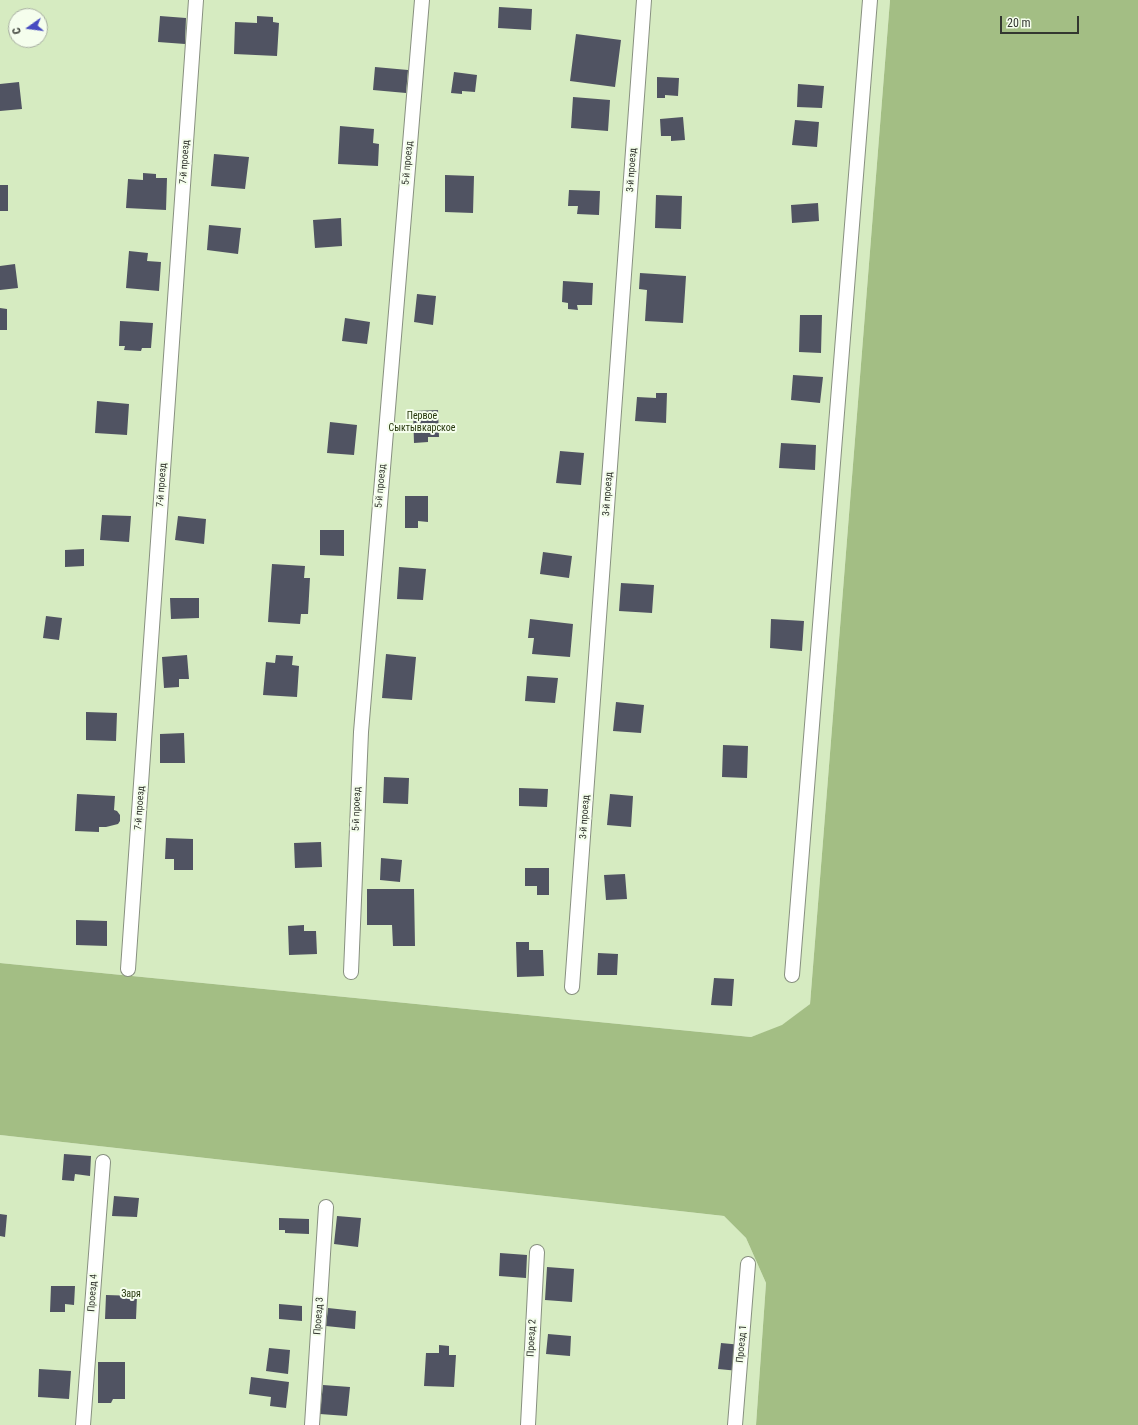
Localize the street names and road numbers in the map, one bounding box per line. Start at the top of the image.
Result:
street label: 7-й проезд [177,139,193,185]
street label: 5-й проезд [400,140,416,186]
street label: 3-й проезд [624,147,640,193]
street label: 7-й проезд [154,462,170,508]
street label: 5-й проезд [373,463,389,509]
street label: 3-й проезд [600,471,616,517]
street label: 7-й проезд [132,785,148,831]
street label: 5-й проезд [350,787,364,831]
street label: 3-й проезд [577,794,593,840]
street label: Проезд 4 [86,1274,100,1312]
street label: Проезд 3 [312,1297,326,1335]
street label: Проезд 2 [525,1319,539,1357]
street label: Проезд 1 [734,1325,750,1363]

